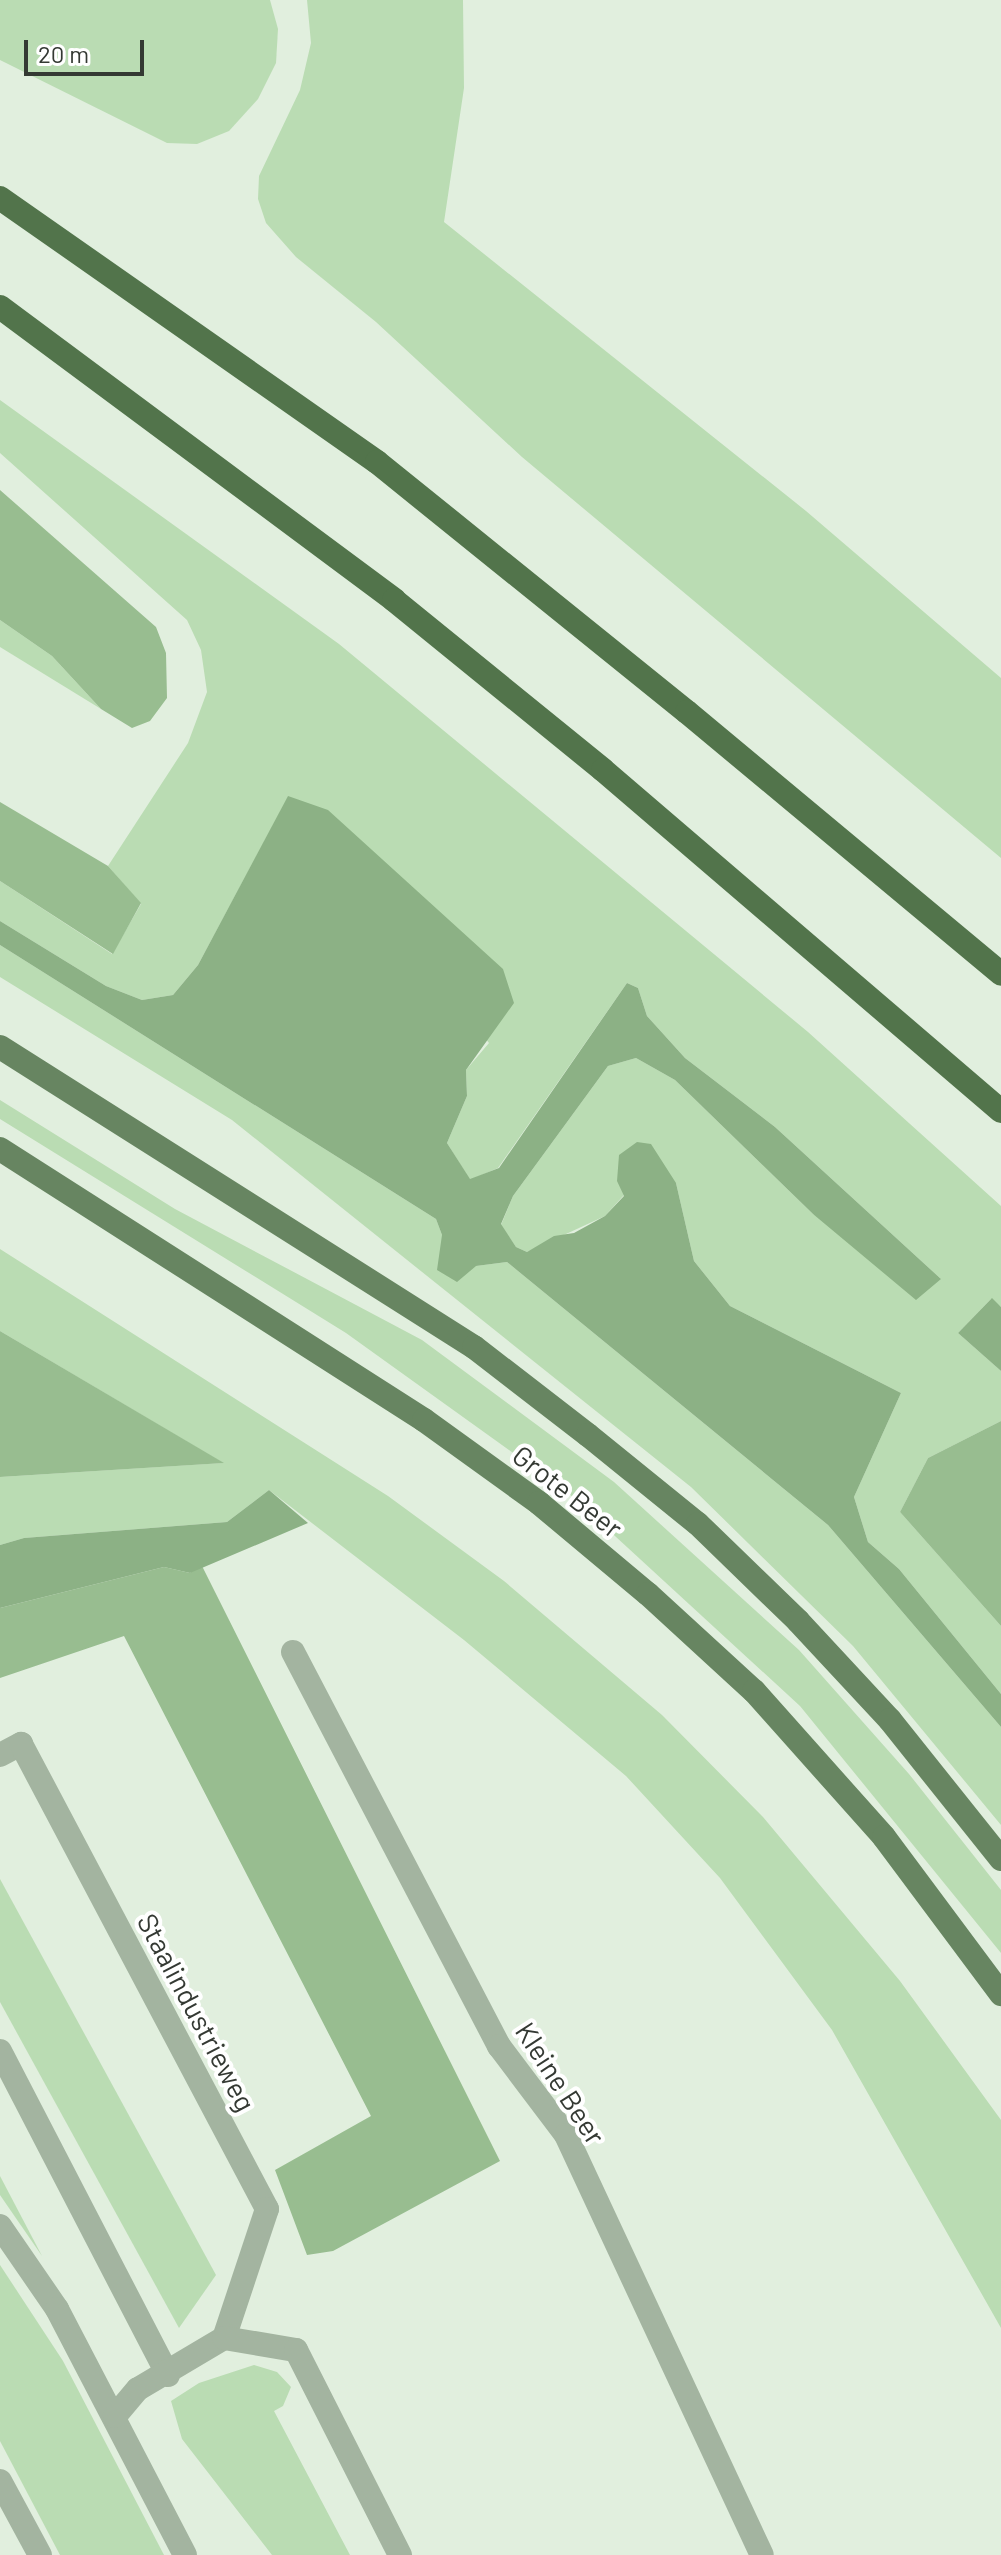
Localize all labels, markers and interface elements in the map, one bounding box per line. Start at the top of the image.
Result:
scale bar [28,24,148,74]
text: 20 m [38,39,89,68]
street label: Grote Beer [506,1438,630,1544]
street label: Staalindustrieweg [131,1907,263,2117]
street label: Kleine Beer [509,2016,613,2150]

